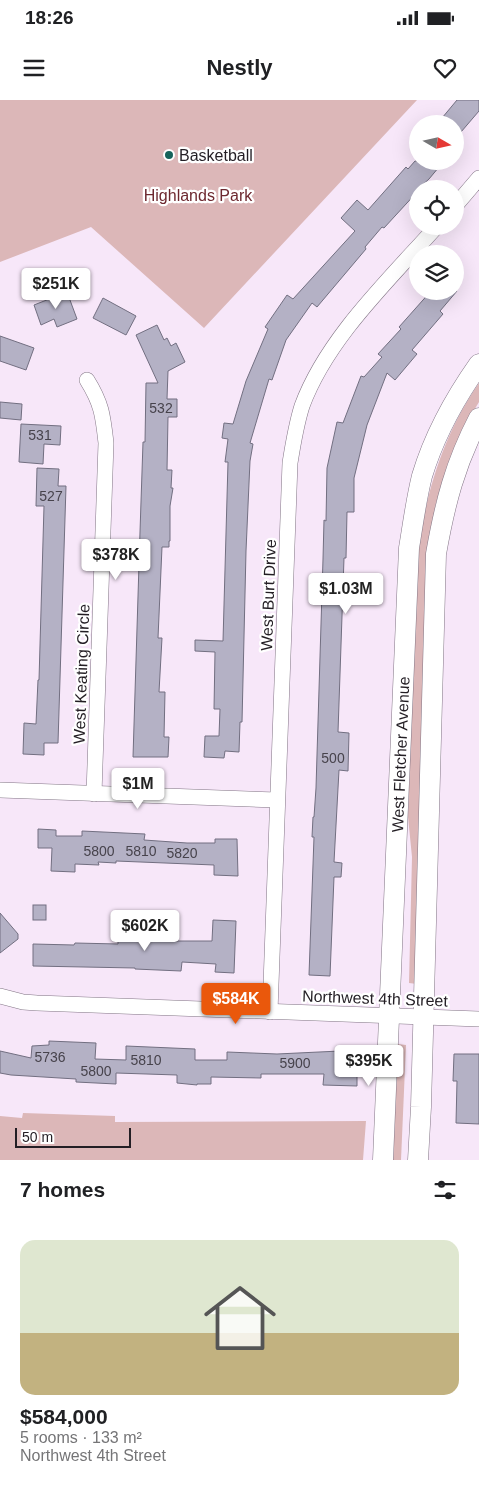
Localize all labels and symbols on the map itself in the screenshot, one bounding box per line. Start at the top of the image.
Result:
north arrow [409,115,464,170]
place label: Basketball [179,147,253,164]
marker: Basketball [163,149,175,161]
park label: Highlands Park [144,187,253,204]
pin: $251K [21,268,91,310]
house number: 532 [149,400,173,416]
house number: 531 [28,427,52,443]
house number: 527 [39,488,63,504]
pin: $378K [81,538,151,581]
street label: West Burt Drive [258,539,279,651]
pin: $1.03M [305,572,387,615]
street label: West Keating Circle [71,604,92,744]
street label: West Fletcher Avenue [389,676,413,833]
house number: 500 [321,750,345,766]
pin: $1M [114,768,162,810]
house number: 5800 [83,843,115,859]
house number: 5810 [125,843,157,859]
house number: 5820 [166,845,198,861]
pin: $602K [110,910,180,952]
pin: $584K [201,982,271,1025]
street label: Northwest 4th Street [302,987,449,1010]
pin: $395K [334,1044,404,1087]
house number: 5736 [34,1049,66,1065]
house number: 5810 [130,1052,162,1068]
house number: 5900 [279,1055,311,1071]
house number: 5800 [80,1063,112,1079]
scale bar [15,1125,131,1148]

